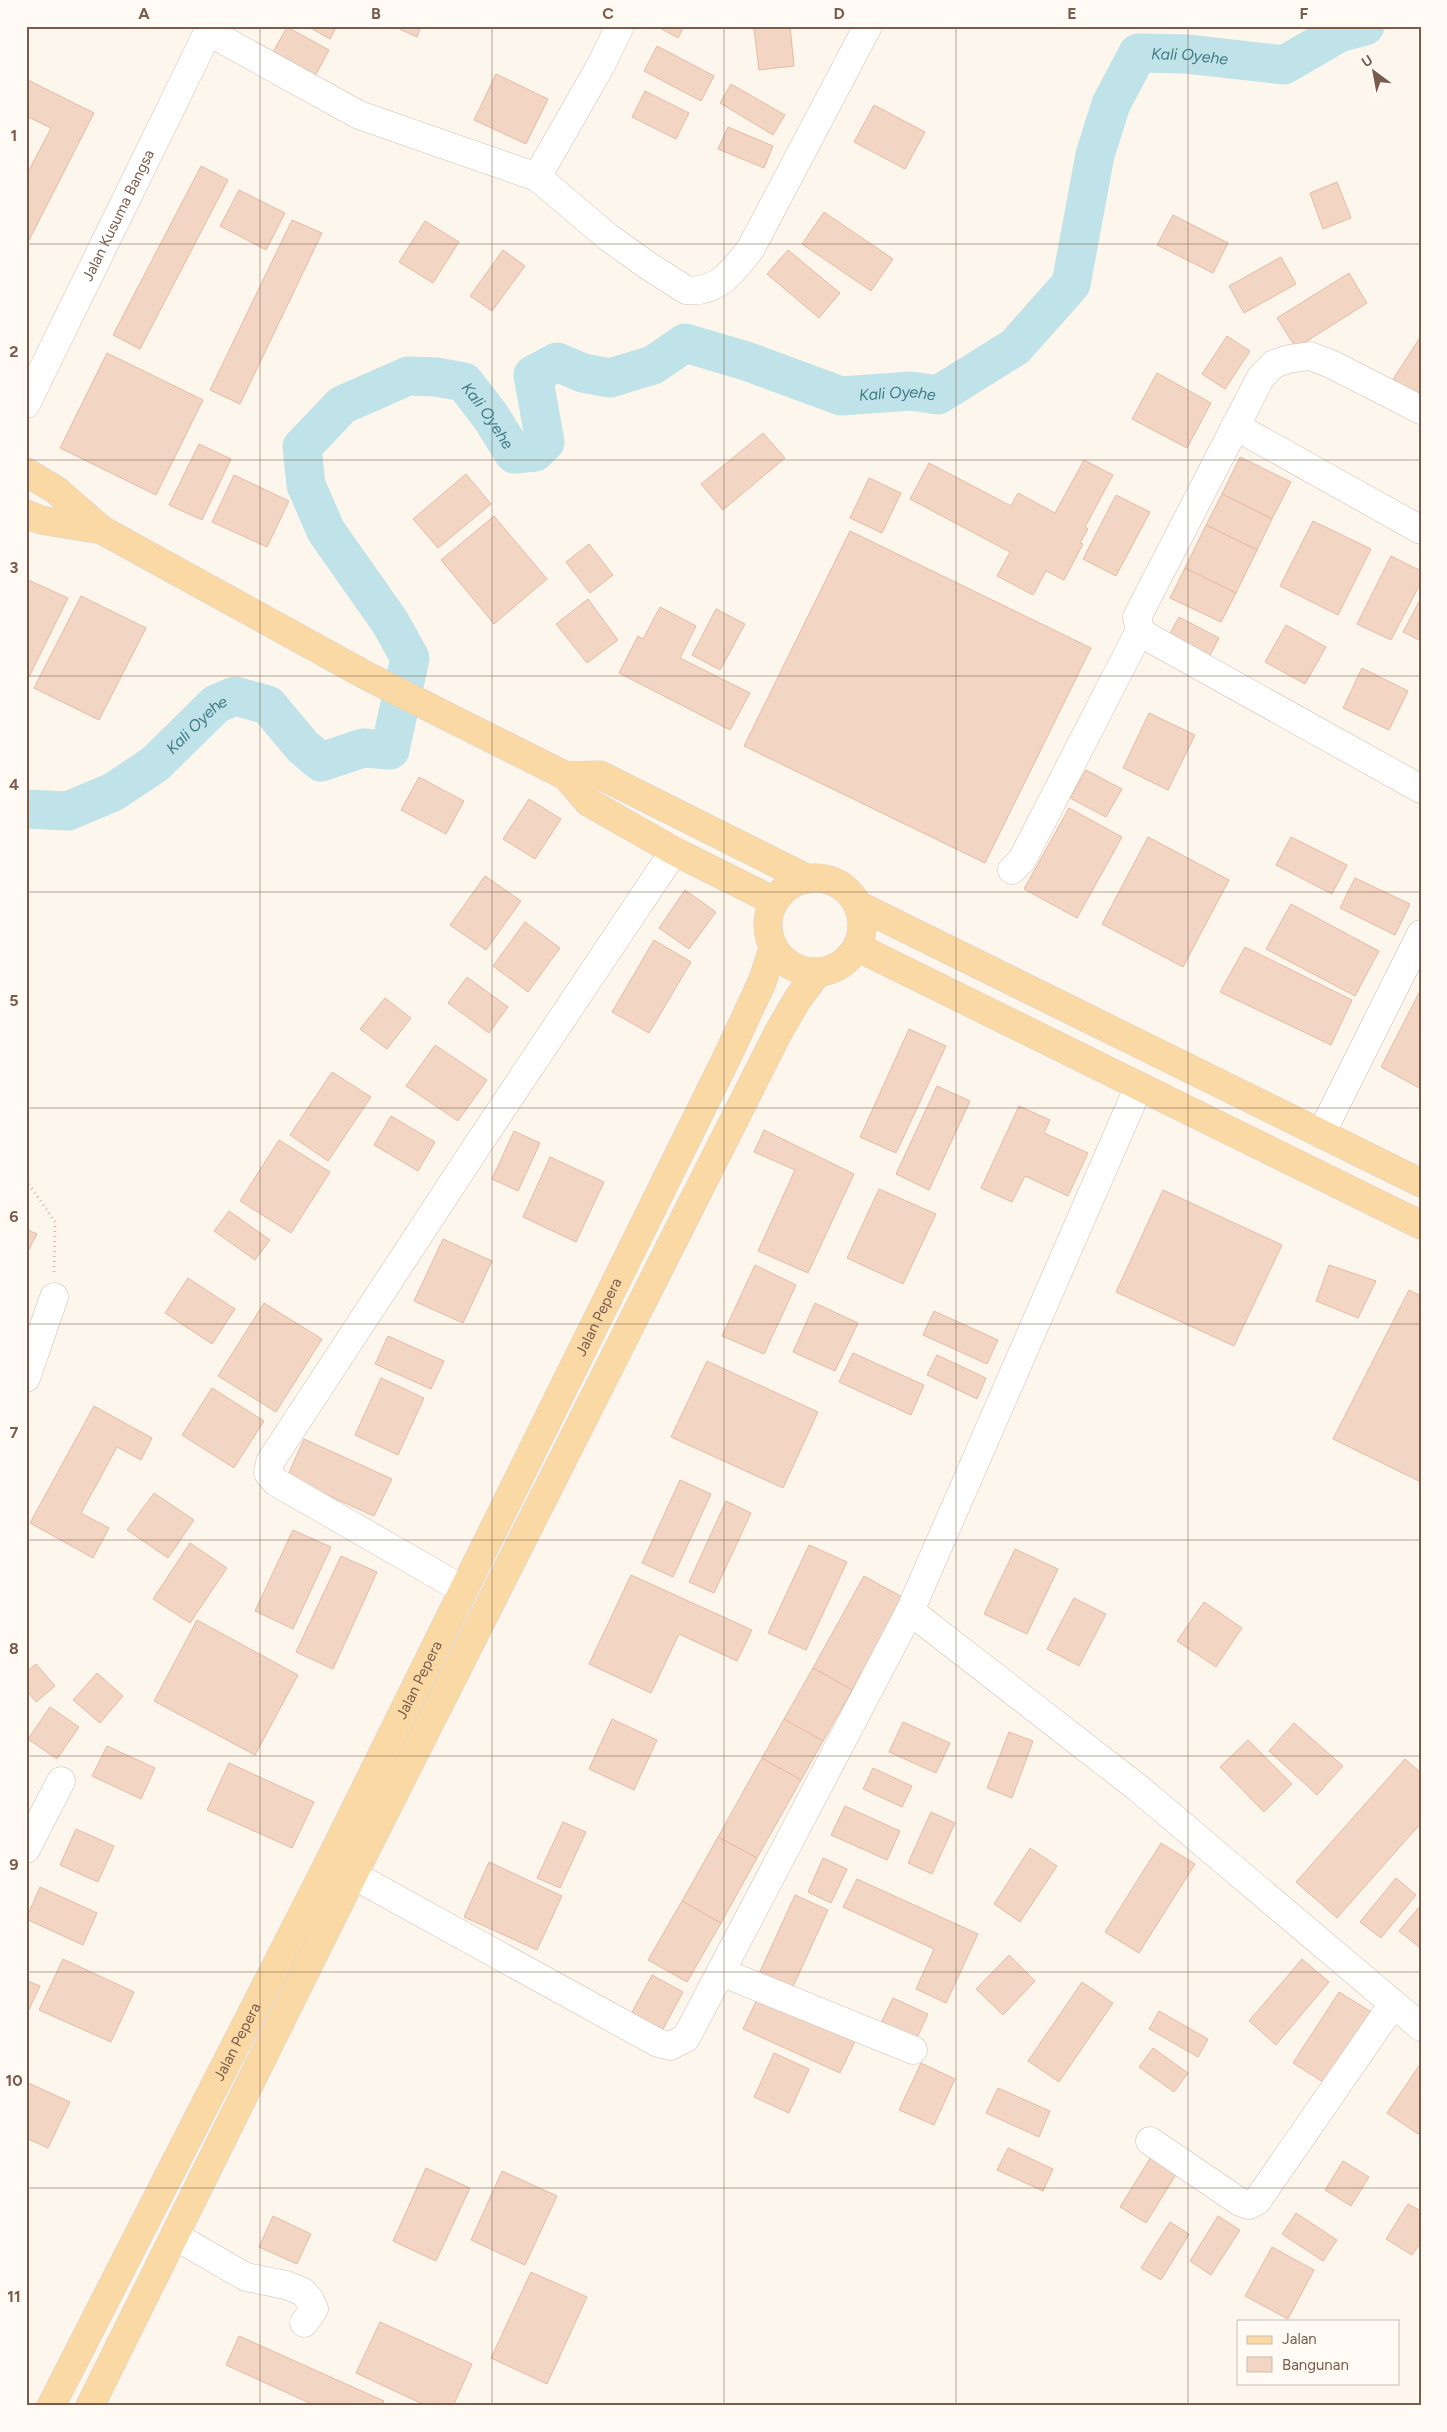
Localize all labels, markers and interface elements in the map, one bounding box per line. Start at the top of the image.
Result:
text: A [138,4,150,23]
text: B [371,4,381,23]
text: C [602,4,614,23]
text: D [833,4,845,23]
text: E [1067,4,1077,23]
text: F [1300,4,1309,23]
water label: Kali Oyehe [1151,44,1229,69]
north arrow [1350,48,1400,98]
text: U [1359,52,1376,71]
text: 1 [11,126,17,145]
street label: Jalan Kusuma Bangsa [79,147,158,284]
text: 2 [9,342,19,361]
water label: Kali Oyehe [458,379,518,453]
water label: Kali Oyehe [858,382,937,405]
text: 3 [10,558,19,577]
water label: Kali Oyehe [162,691,230,758]
text: 4 [9,775,19,794]
text: 5 [9,991,19,1010]
text: 6 [9,1207,19,1226]
street label: Jalan Pepera [572,1275,625,1359]
text: 7 [10,1423,19,1442]
street label: Jalan Pepera [392,1638,446,1722]
text: 8 [9,1639,19,1658]
text: 9 [9,1855,19,1874]
street label: Jalan Pepera [210,2000,264,2084]
text: 10 [5,2071,23,2090]
text: 11 [7,2287,21,2306]
legend [1237,2320,1400,2384]
text: Jalan [1282,2330,1317,2348]
text: Bangunan [1282,2356,1349,2374]

